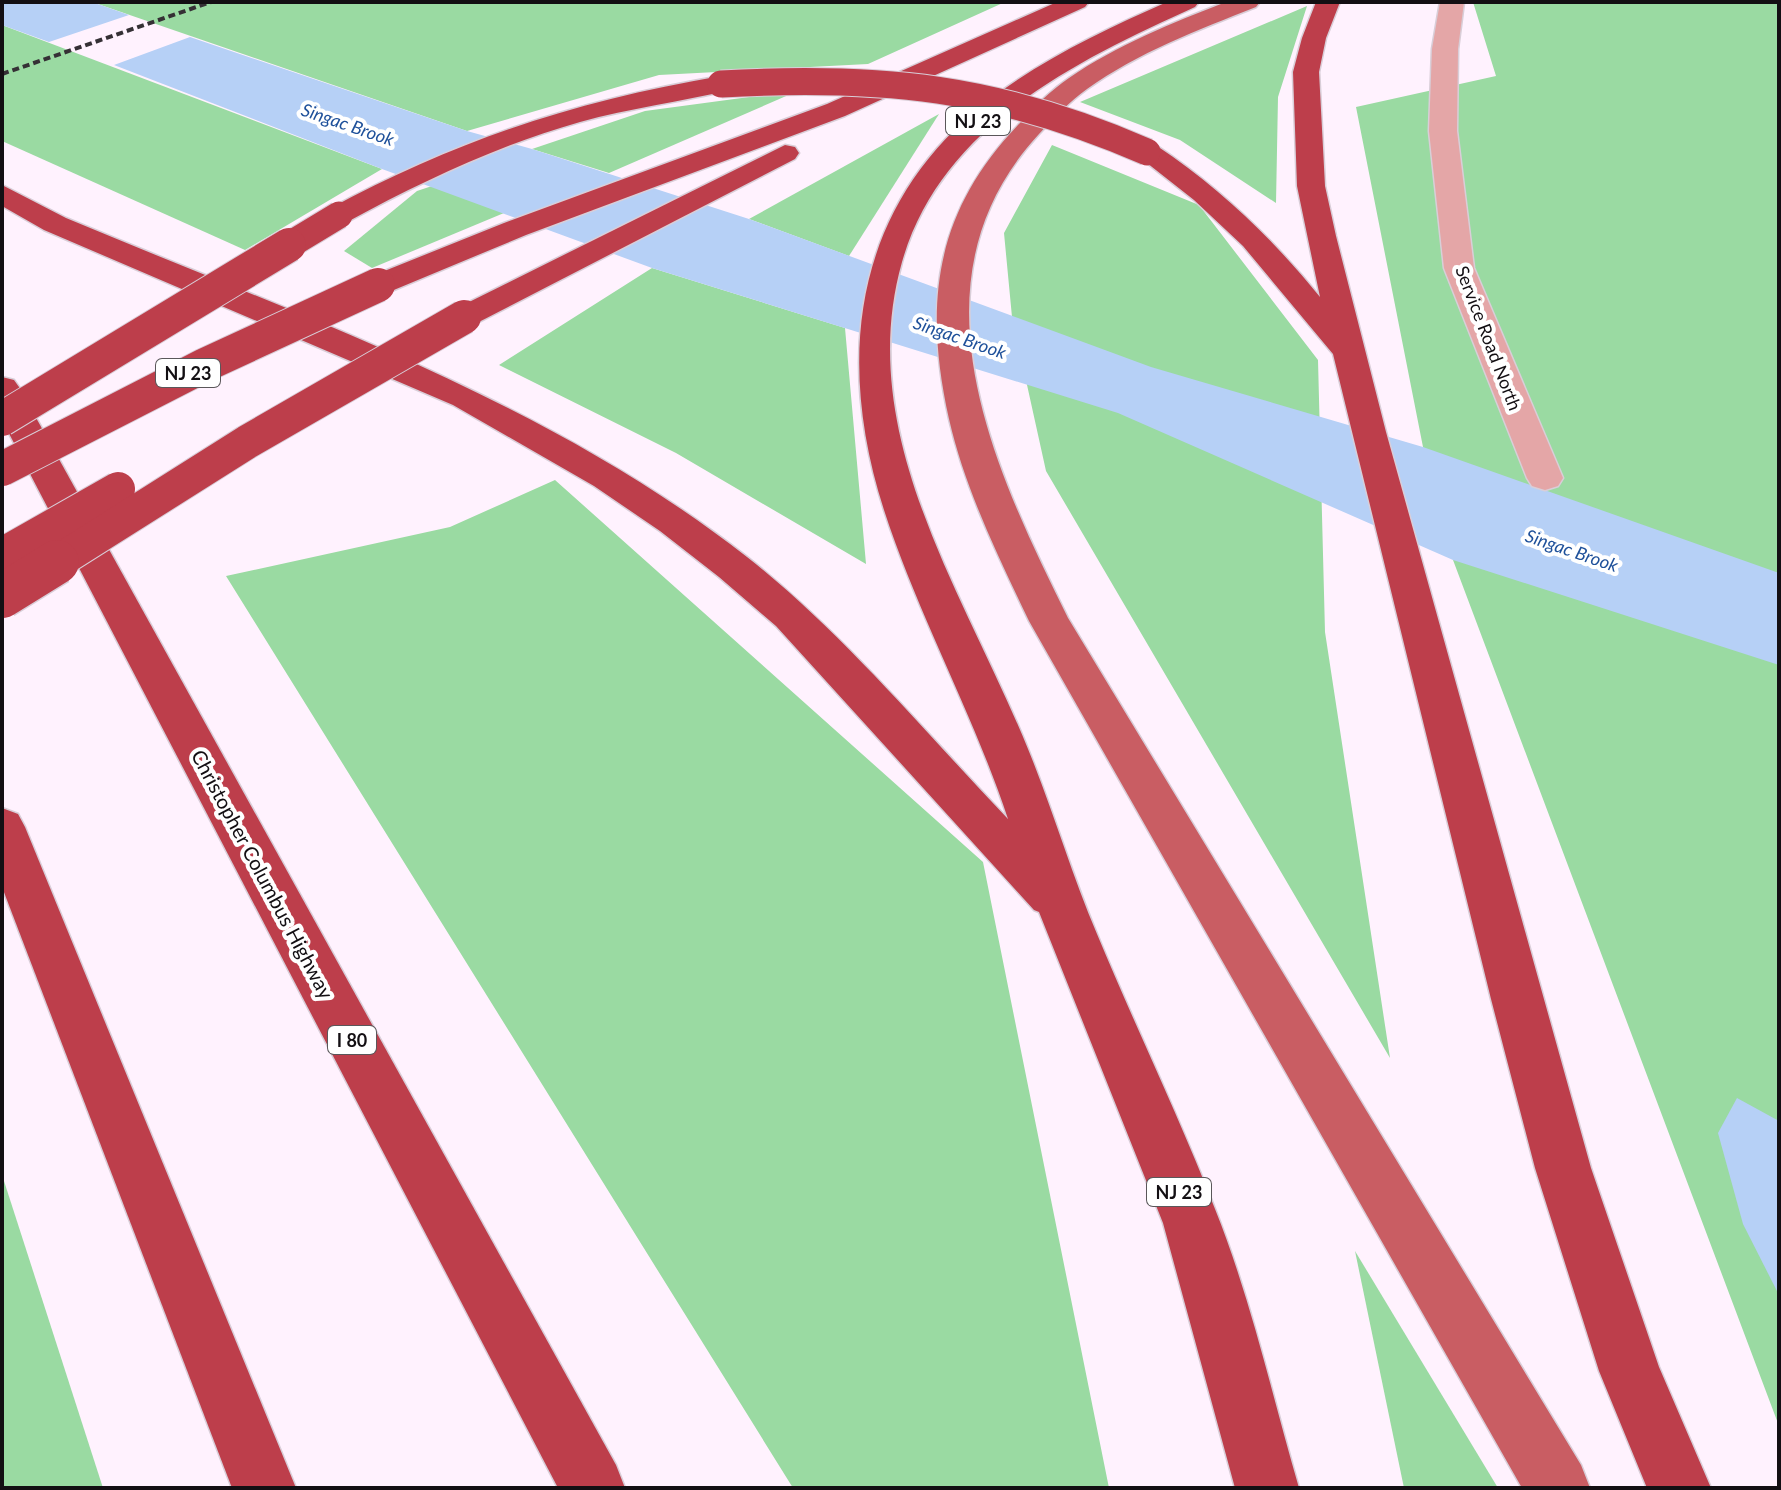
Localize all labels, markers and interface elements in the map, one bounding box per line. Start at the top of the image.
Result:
water label: Singac Brook [299,98,398,150]
road number: NJ 23 [946,107,1010,135]
street label: Service Road North [1451,263,1527,413]
water label: Singac Brook [911,311,1010,363]
road number: NJ 23 [156,359,220,387]
water label: Singac Brook [1523,524,1622,576]
street label: Christopher Columbus Highway [187,745,339,1003]
road number: I 80 [328,1026,376,1054]
road number: NJ 23 [1147,1178,1211,1206]

